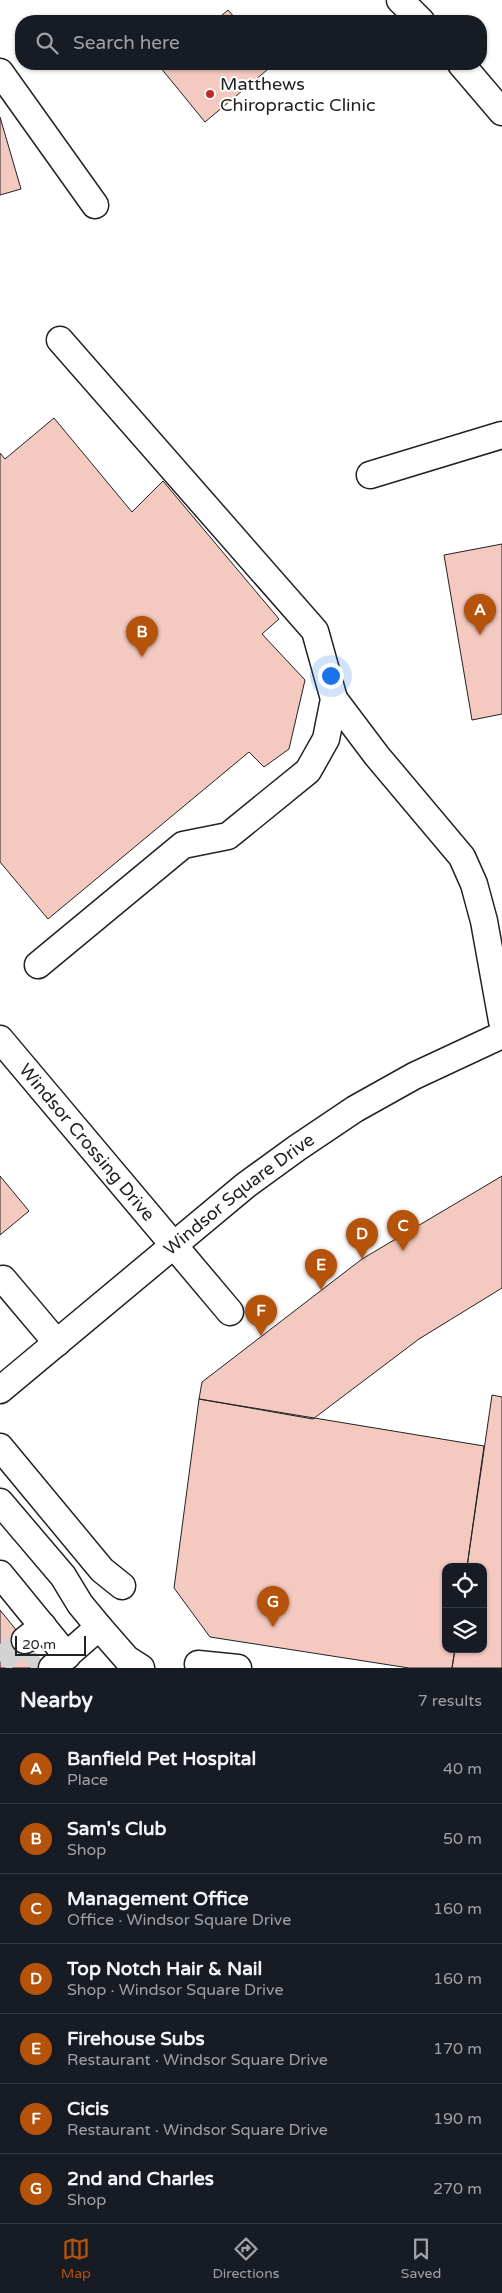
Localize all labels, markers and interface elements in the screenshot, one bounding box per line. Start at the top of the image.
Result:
search box [15,15,487,70]
icon: search [33,29,61,57]
text: Search here [73,32,180,54]
place label: Matthews Chiropractic Clinic [220,73,376,116]
marker: Matthews Chiropractic Clinic [204,88,216,100]
pin: A [464,594,496,635]
pin: B [126,616,158,657]
your location [318,663,344,689]
street label: Windsor Crossing Drive [14,1059,160,1225]
street label: Windsor Square Drive [159,1129,318,1260]
pin: C [387,1210,419,1251]
pin: D [346,1218,378,1259]
pin: E [305,1249,337,1290]
pin: F [245,1295,277,1336]
map controls [442,1563,487,1653]
button: locate [442,1563,487,1608]
pin: G [257,1586,289,1627]
button: layers [442,1608,487,1653]
scale bar [15,1633,86,1656]
text: 20 m [22,1636,56,1653]
text: Nearby [20,1688,93,1713]
text: 7 results [418,1691,482,1711]
text: Banfield Pet Hospital [67,1748,256,1770]
text: A [30,1759,42,1779]
text: 40 m [443,1759,482,1779]
text: Place [67,1770,108,1790]
text: Sam's Club [67,1818,167,1840]
text: B [30,1829,42,1849]
text: 50 m [443,1829,482,1849]
text: Shop [67,1840,106,1860]
text: Management Office [67,1888,249,1910]
text: C [30,1899,42,1919]
text: 160 m [433,1899,482,1919]
text: Office · Windsor Square Drive [67,1910,291,1930]
text: Top Notch Hair & Nail [67,1958,262,1980]
text: D [30,1969,42,1989]
text: 160 m [433,1969,482,1989]
text: Shop · Windsor Square Drive [67,1980,284,2000]
text: Firehouse Subs [67,2028,205,2050]
text: E [31,2039,41,2059]
text: 170 m [433,2039,482,2059]
text: Restaurant · Windsor Square Drive [67,2050,328,2070]
text: Cicis [67,2098,109,2120]
text: F [31,2109,41,2129]
text: 190 m [433,2109,482,2129]
text: Restaurant · Windsor Square Drive [67,2120,328,2140]
text: 2nd and Charles [67,2168,214,2190]
text: G [30,2179,42,2199]
text: 270 m [433,2179,482,2199]
text: Shop [67,2190,106,2210]
tab: Map [61,2235,91,2282]
tab: Directions [212,2235,279,2282]
tab: Saved [401,2235,441,2282]

